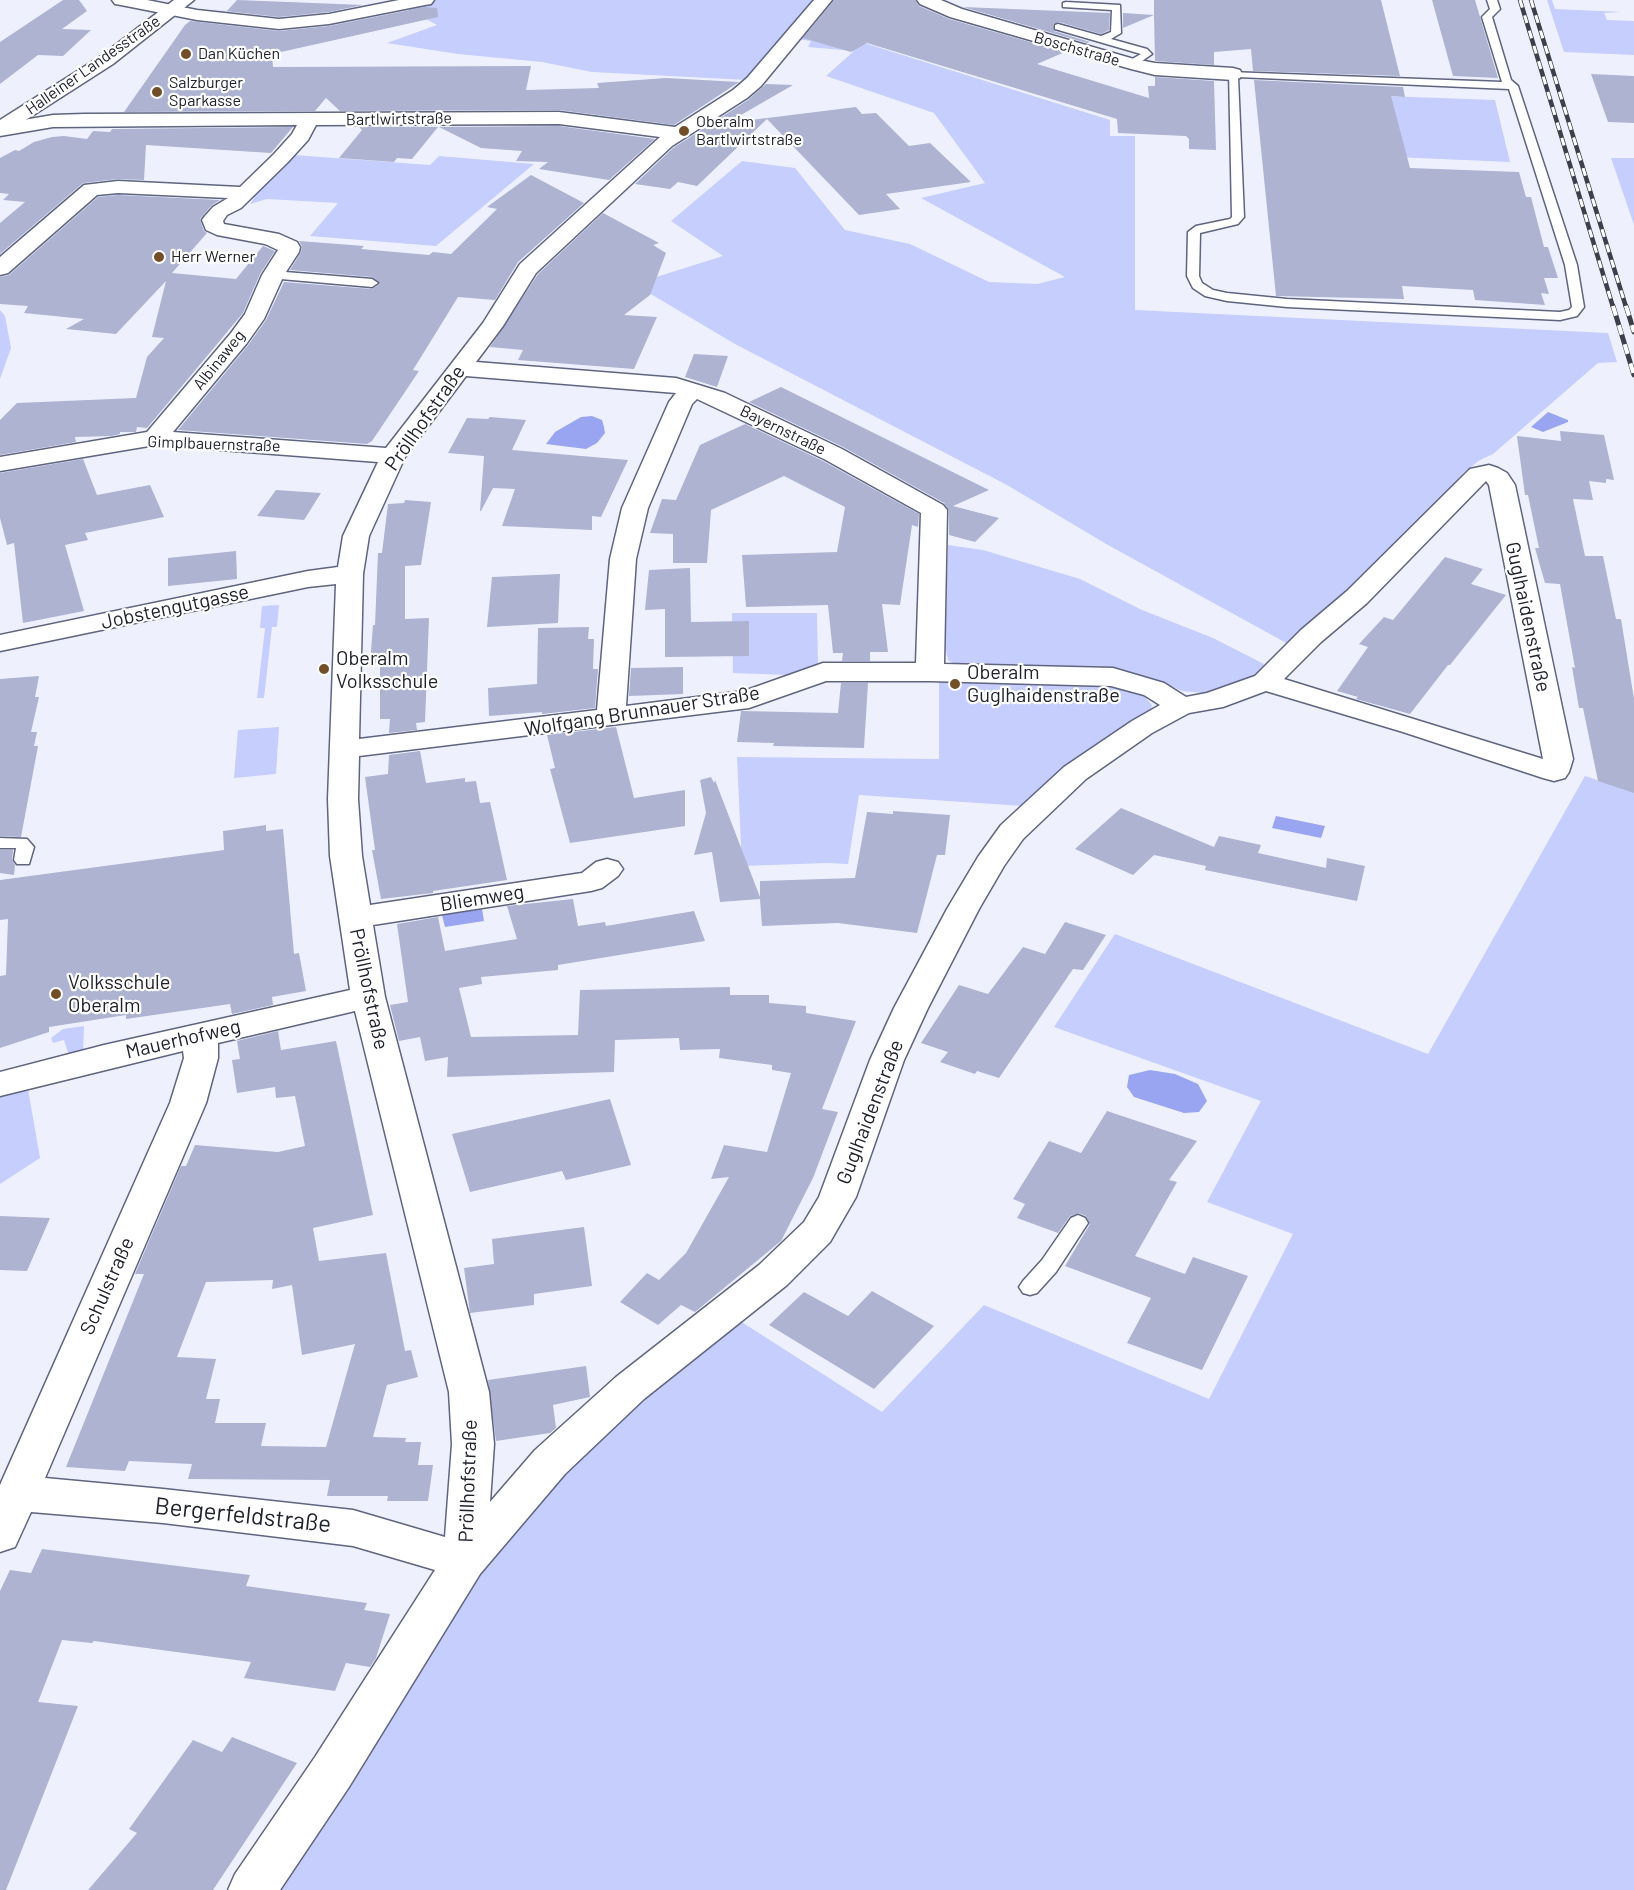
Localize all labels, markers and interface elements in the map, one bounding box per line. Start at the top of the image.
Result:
street label: Halleiner Landesstraße [22,11,164,119]
street label: Boschstraße [1032,28,1122,70]
place label: Dan Küchen [198,44,280,64]
marker: Dan Küchen [179,47,193,61]
place label: Salzburger Sparkasse [169,73,243,111]
marker: Salzburger Sparkasse [150,85,164,99]
street label: Bartlwirtstraße [346,108,452,130]
place label: Oberalm Bartlwirtstraße [696,112,802,150]
marker: Oberalm Bartlwirtstraße [677,124,691,138]
place label: Herr Werner [171,247,255,267]
marker: Herr Werner [152,250,166,264]
street label: Albinaweg [189,326,249,394]
street label: Pröllhofstraße [380,361,470,475]
street label: Bayernstraße [737,401,829,459]
street label: Gimplbauernstraße [147,432,281,456]
street label: Guglhaidenstraße [1500,540,1556,694]
street label: Jobstengutgasse [99,580,251,634]
place label: Oberalm Volksschule [336,646,438,693]
place label: Oberalm Guglhaidenstraße [967,660,1120,707]
marker: Oberalm Volksschule [317,662,331,676]
marker: Oberalm Guglhaidenstraße [948,677,962,691]
street label: Wolfgang Brunnauer Straße [523,681,761,741]
street label: Bliemweg [438,880,526,916]
street label: Pröllhofstraße [344,926,394,1052]
place label: Volksschule Oberalm [68,970,170,1017]
marker: Volksschule Oberalm [49,987,63,1001]
street label: Mauerhofweg [123,1014,243,1064]
street label: Guglhaidenstraße [831,1036,909,1188]
street label: Schulstraße [75,1233,139,1339]
street label: Pröllhofstraße [454,1419,482,1543]
street label: Bergerfeldstraße [153,1491,333,1539]

